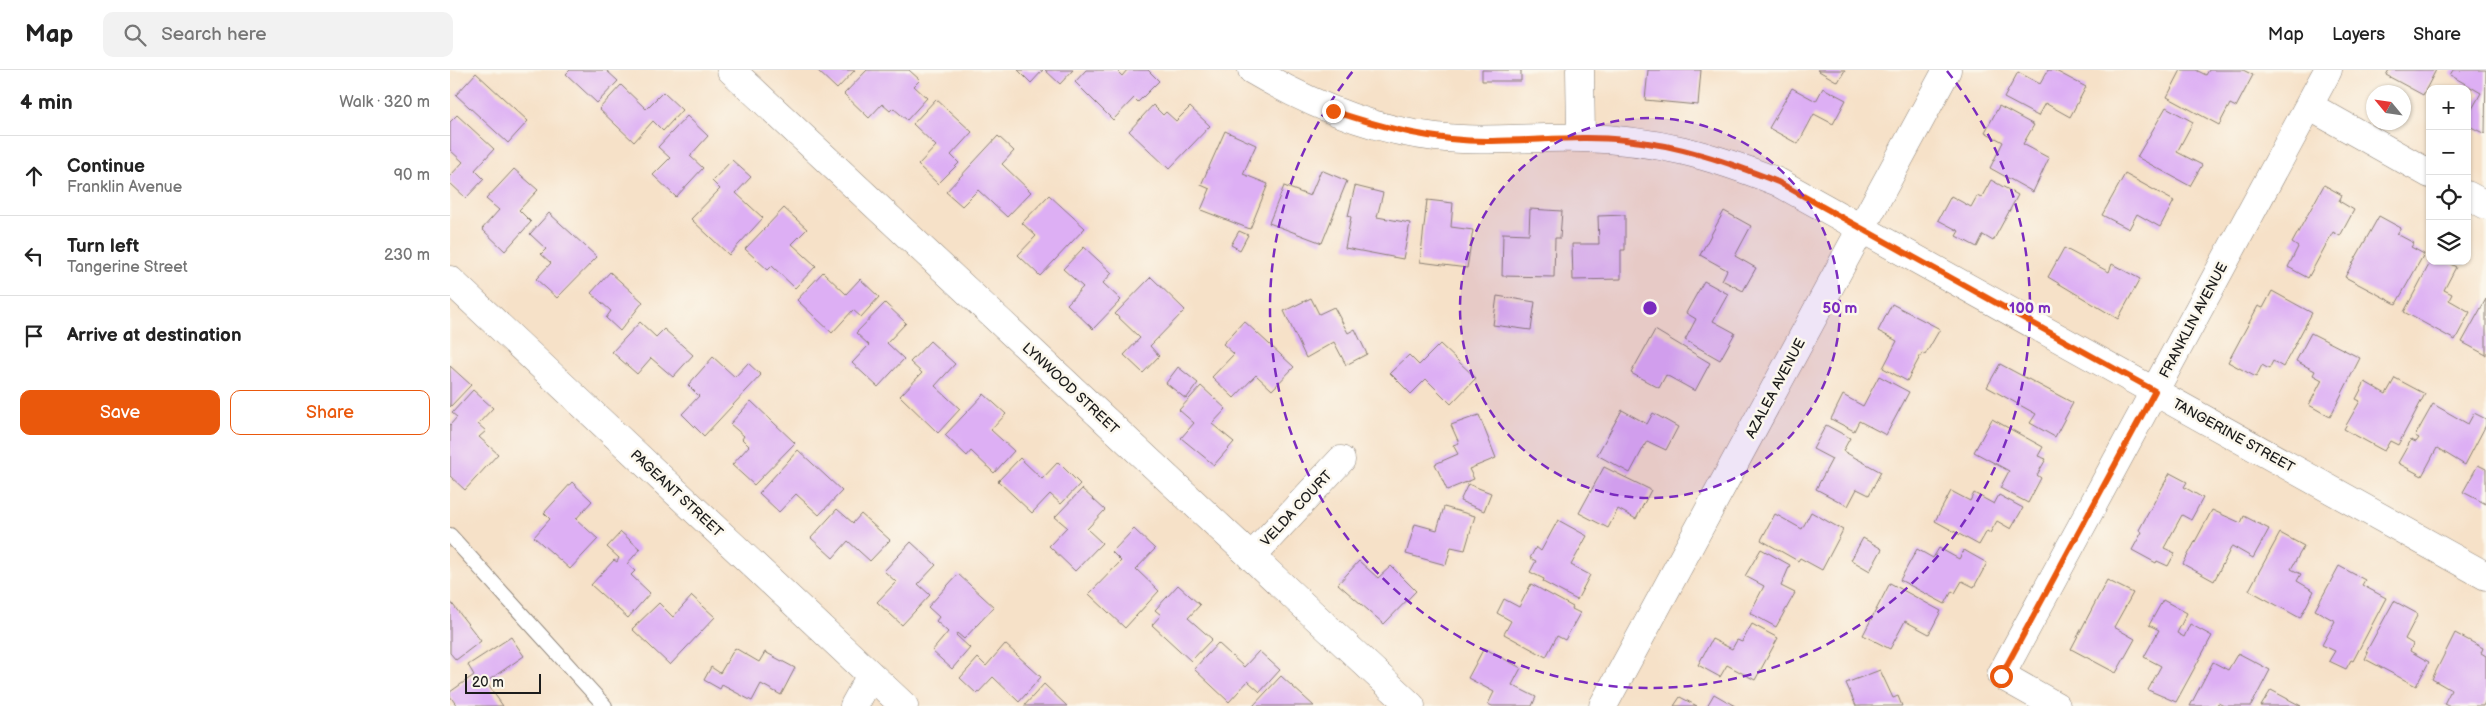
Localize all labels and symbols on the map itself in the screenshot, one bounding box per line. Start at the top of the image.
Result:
north arrow [2366,85,2411,130]
route end [1322,100,1345,123]
street label: FRANKLIN AVENUE [2156,260,2231,381]
centre of rings [1641,299,1659,317]
text: 50 m [1823,299,1858,318]
text: 100 m [2009,299,2051,318]
street label: AZALEA AVENUE [1742,335,1809,441]
street label: LYNWOOD STREET [1019,339,1123,438]
street label: TANGERINE STREET [2170,395,2298,476]
street label: PAGEANT STREET [627,446,727,541]
street label: VELDA COURT [1257,467,1336,550]
route start [1990,665,2013,688]
scale bar [465,671,541,694]

